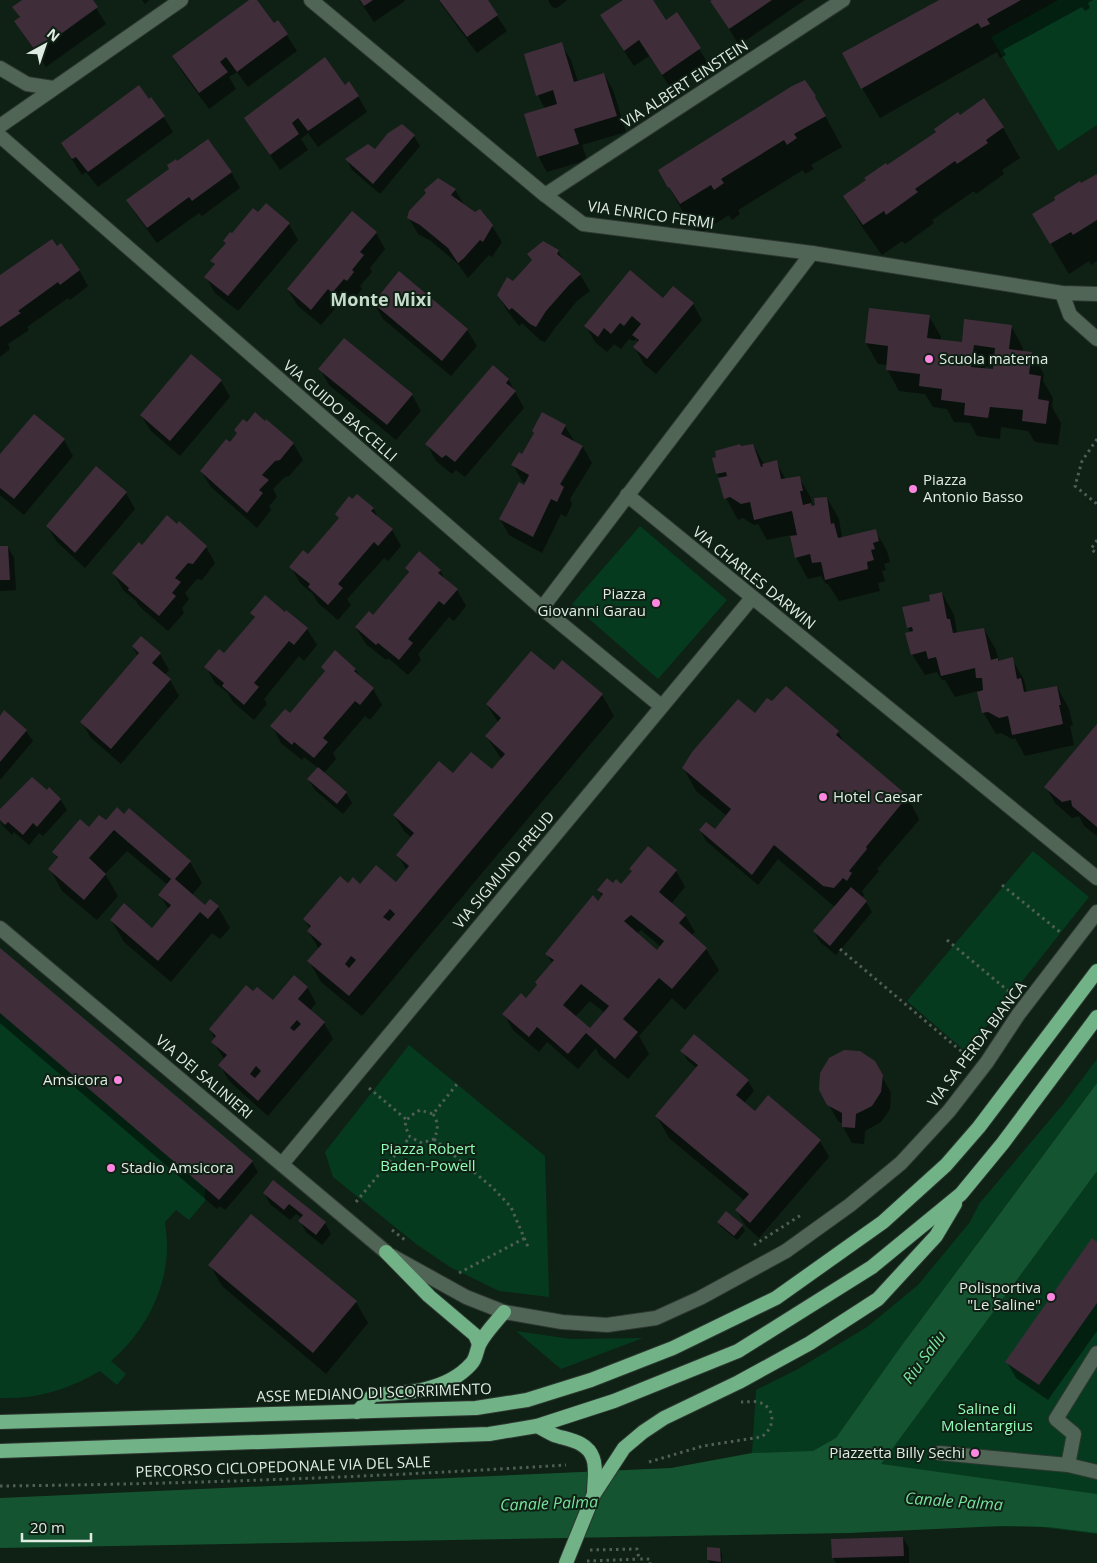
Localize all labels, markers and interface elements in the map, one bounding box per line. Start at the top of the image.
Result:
north arrow [20,20,70,70]
text: N [43,24,64,46]
street label: VIA ALBERT EINSTEIN [617,35,752,132]
street label: VIA ENRICO FERMI [587,195,716,233]
district label: Monte Mixi [330,287,432,311]
place label: Scuola materna [939,348,1048,368]
marker: Scuola materna [923,353,935,365]
street label: VIA GUIDO BACCELLI [279,355,402,465]
place label: Piazza Antonio Basso [923,469,1023,506]
marker: Piazza Antonio Basso [907,483,919,495]
street label: VIA CHARLES DARWIN [689,521,820,633]
place label: Piazza Giovanni Garau [537,583,646,620]
marker: Piazza Giovanni Garau [650,597,662,609]
place label: Hotel Caesar [833,786,922,806]
marker: Hotel Caesar [817,791,829,803]
street label: VIA SIGMUND FREUD [448,806,558,932]
street label: VIA SA PERDA BIANCA [922,976,1030,1110]
street label: VIA DEI SALINIERI [152,1030,257,1123]
place label: Amsicora [43,1069,108,1089]
marker: Amsicora [112,1074,124,1086]
park label: Piazza Robert Baden-Powell [380,1138,476,1175]
place label: Stadio Amsicora [121,1157,234,1177]
marker: Stadio Amsicora [105,1162,117,1174]
place label: Polisportiva "Le Saline" [959,1277,1041,1314]
marker: Polisportiva "Le Saline" [1045,1291,1057,1303]
water label: Riu Saliu [897,1326,951,1388]
street label: ASSE MEDIANO DI SCORRIMENTO [256,1378,492,1406]
park label: Saline di Molentargius [941,1398,1033,1435]
place label: Piazzetta Billy Sechi [829,1442,965,1462]
marker: Piazzetta Billy Sechi [969,1447,981,1459]
street label: PERCORSO CICLOPEDONALE VIA DEL SALE [135,1451,431,1481]
water label: Canale Palma [904,1487,1004,1515]
water label: Canale Palma [500,1490,598,1516]
scale bar [22,1510,91,1542]
text: 20 m [30,1517,65,1537]

